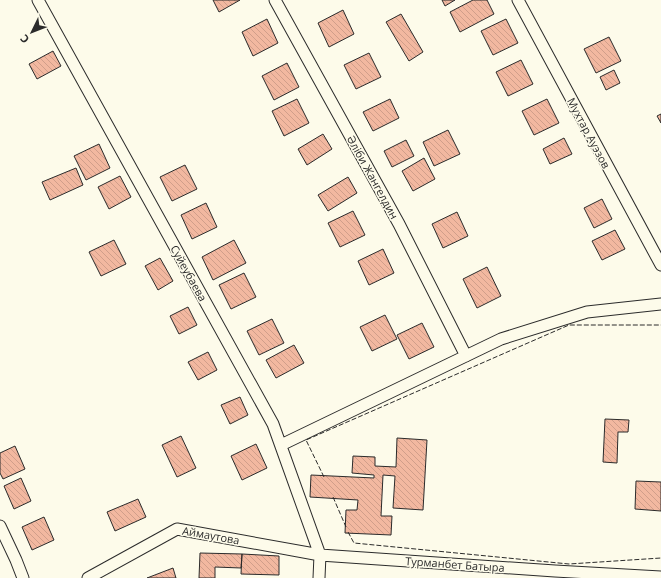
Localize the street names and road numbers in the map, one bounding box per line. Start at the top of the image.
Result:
street label: Мухтар Ауэзов [564,95,614,171]
street label: Әліби Жангелдин [344,133,402,221]
street label: Суйеубаева [167,242,211,304]
street label: Аймаутова [181,523,241,547]
street label: Турманбет Батыра [405,553,505,575]

